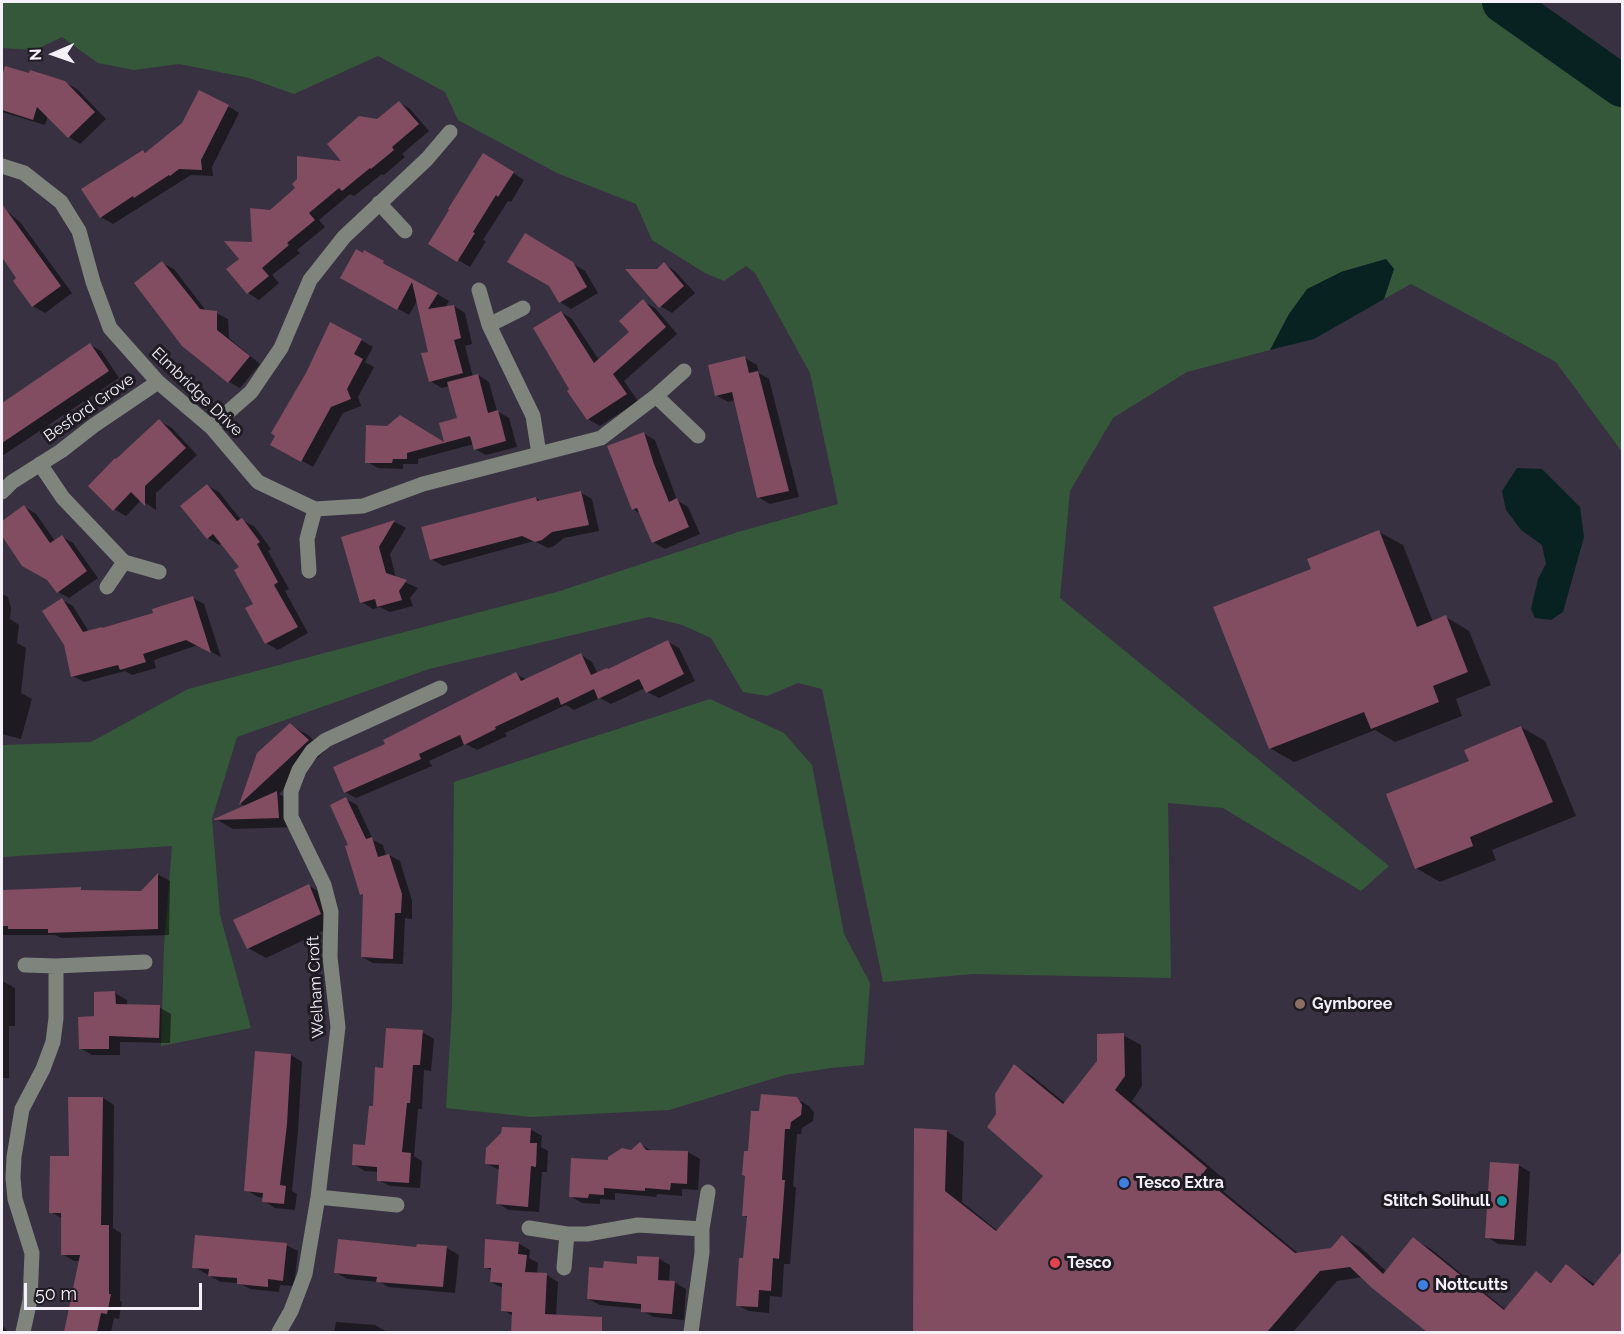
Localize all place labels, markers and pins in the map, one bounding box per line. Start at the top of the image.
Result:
place label: Gymboree [1312,994,1392,1014]
marker: Gymboree [1293,997,1307,1011]
place label: Tesco Extra [1136,1173,1224,1193]
marker: Tesco Extra [1117,1176,1131,1190]
place label: Stitch Solihull [1383,1191,1490,1211]
marker: Stitch Solihull [1495,1194,1509,1208]
place label: Tesco [1067,1253,1111,1273]
marker: Tesco [1048,1256,1062,1270]
place label: Nottcutts [1435,1275,1508,1295]
marker: Nottcutts [1416,1278,1430,1292]

